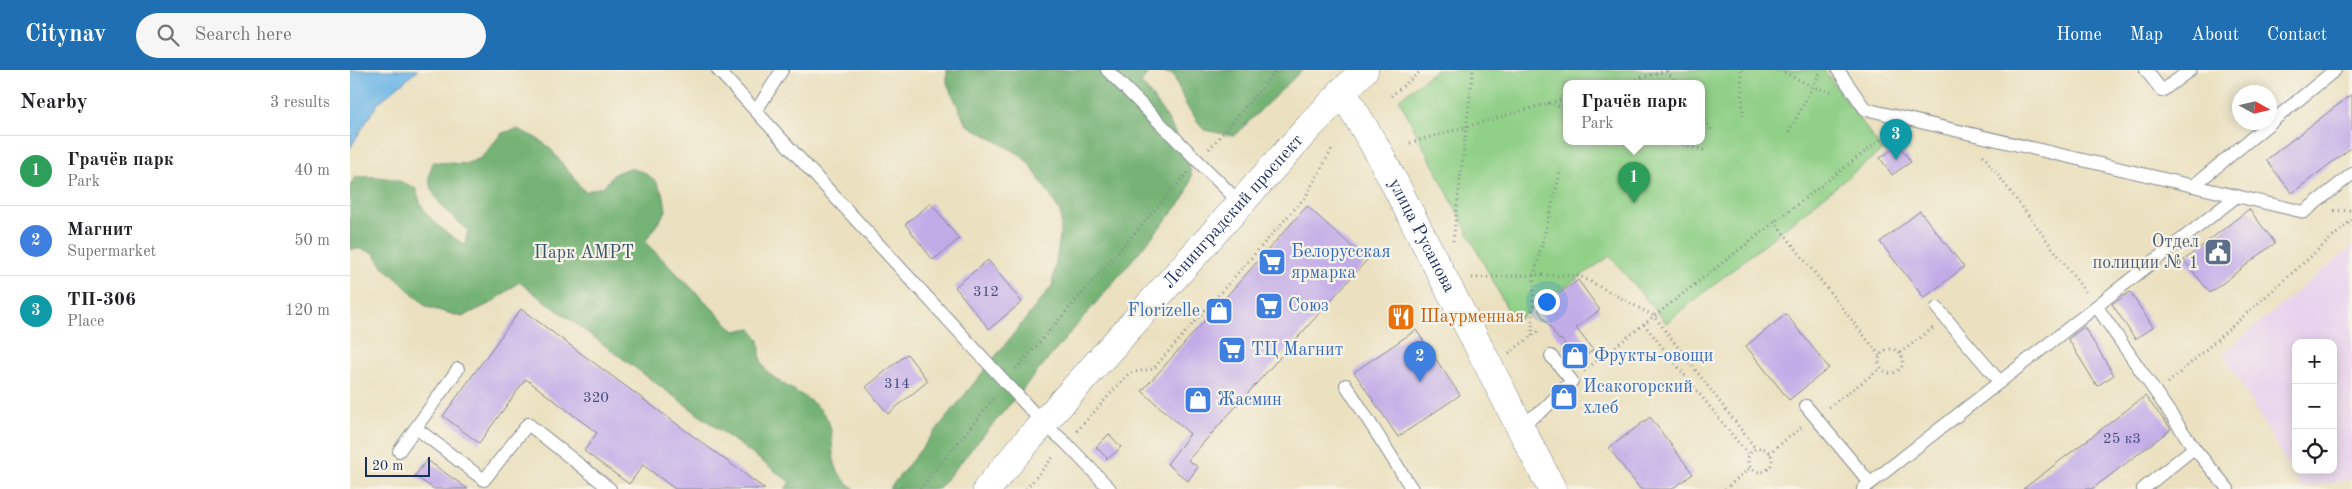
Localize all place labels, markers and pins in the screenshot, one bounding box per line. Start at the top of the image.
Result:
pin: 3 [1880,119,1912,160]
pin: 1 [1618,162,1650,203]
place label: Отдел полиции № 1 [2092,233,2199,272]
public building icon: Отдел полиции № 1 [2203,237,2233,267]
place label: Белорусская ярмарка [1291,243,1391,282]
supermarket icon: Белорусская ярмарка [1257,247,1287,277]
supermarket icon: Союз [1254,291,1284,321]
shop icon: Florizelle [1204,296,1234,326]
place label: Союз [1288,297,1329,315]
place label: Florizelle [1128,302,1200,320]
restaurant icon: Шаурменная [1386,302,1416,332]
place label: Шаурменная [1420,308,1524,326]
supermarket icon: ТЦ Магнит [1217,335,1247,365]
place label: ТЦ Магнит [1251,341,1343,359]
pin: 2 [1404,341,1436,382]
shop icon: Фрукты-овощи [1560,341,1590,371]
place label: Фрукты-овощи [1594,347,1713,365]
place label: Исакогорский хлеб [1583,378,1693,417]
shop icon: Исакогорский хлеб [1549,382,1579,412]
shop icon: Жасмин [1183,385,1213,415]
place label: Жасмин [1217,391,1282,409]

